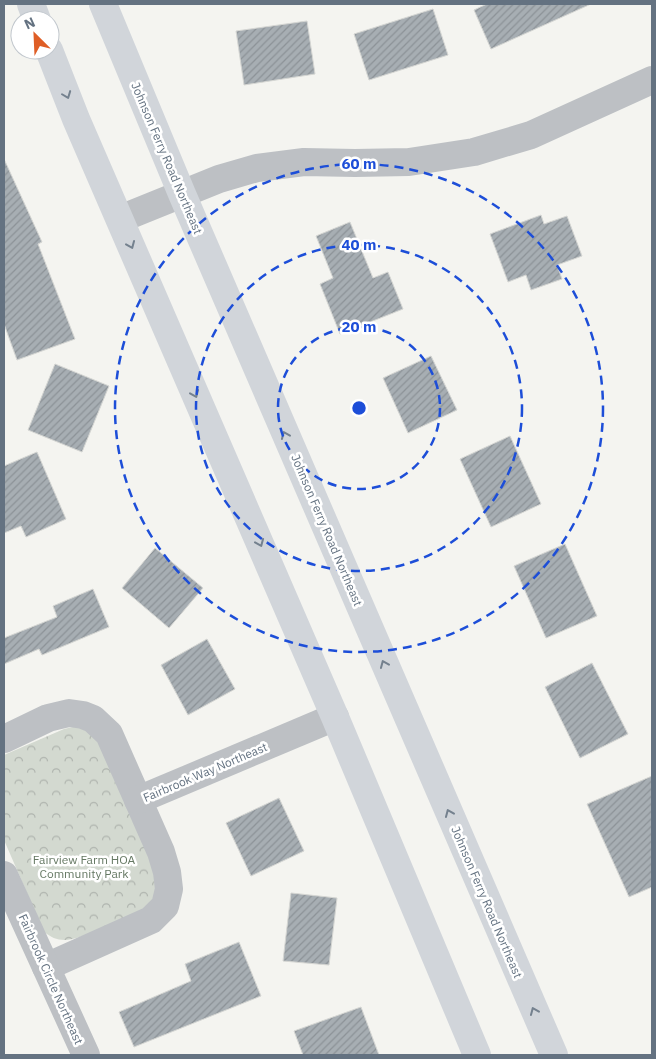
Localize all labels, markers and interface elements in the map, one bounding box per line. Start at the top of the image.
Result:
north arrow [10,10,60,60]
text: N [21,13,38,33]
street label: Johnson Ferry Road Northeast [128,80,206,236]
one-way arrow [61,91,71,99]
text: 60 m [342,154,376,173]
text: 40 m [342,235,376,254]
one-way arrow [125,240,135,249]
text: 20 m [342,317,376,336]
one-way arrow [189,389,200,398]
centre of rings [350,399,368,417]
one-way arrow [281,431,291,439]
street label: Johnson Ferry Road Northeast [288,452,366,608]
one-way arrow [253,538,264,547]
one-way arrow [380,660,391,669]
street label: Fairbrook Way Northeast [141,739,269,805]
one-way arrow [444,809,455,818]
street label: Johnson Ferry Road Northeast [448,824,526,980]
park label: Fairview Farm HOA Community Park [33,852,136,881]
street label: Fairbrook Circle Northeast [15,911,87,1047]
one-way arrow [530,1007,541,1016]

